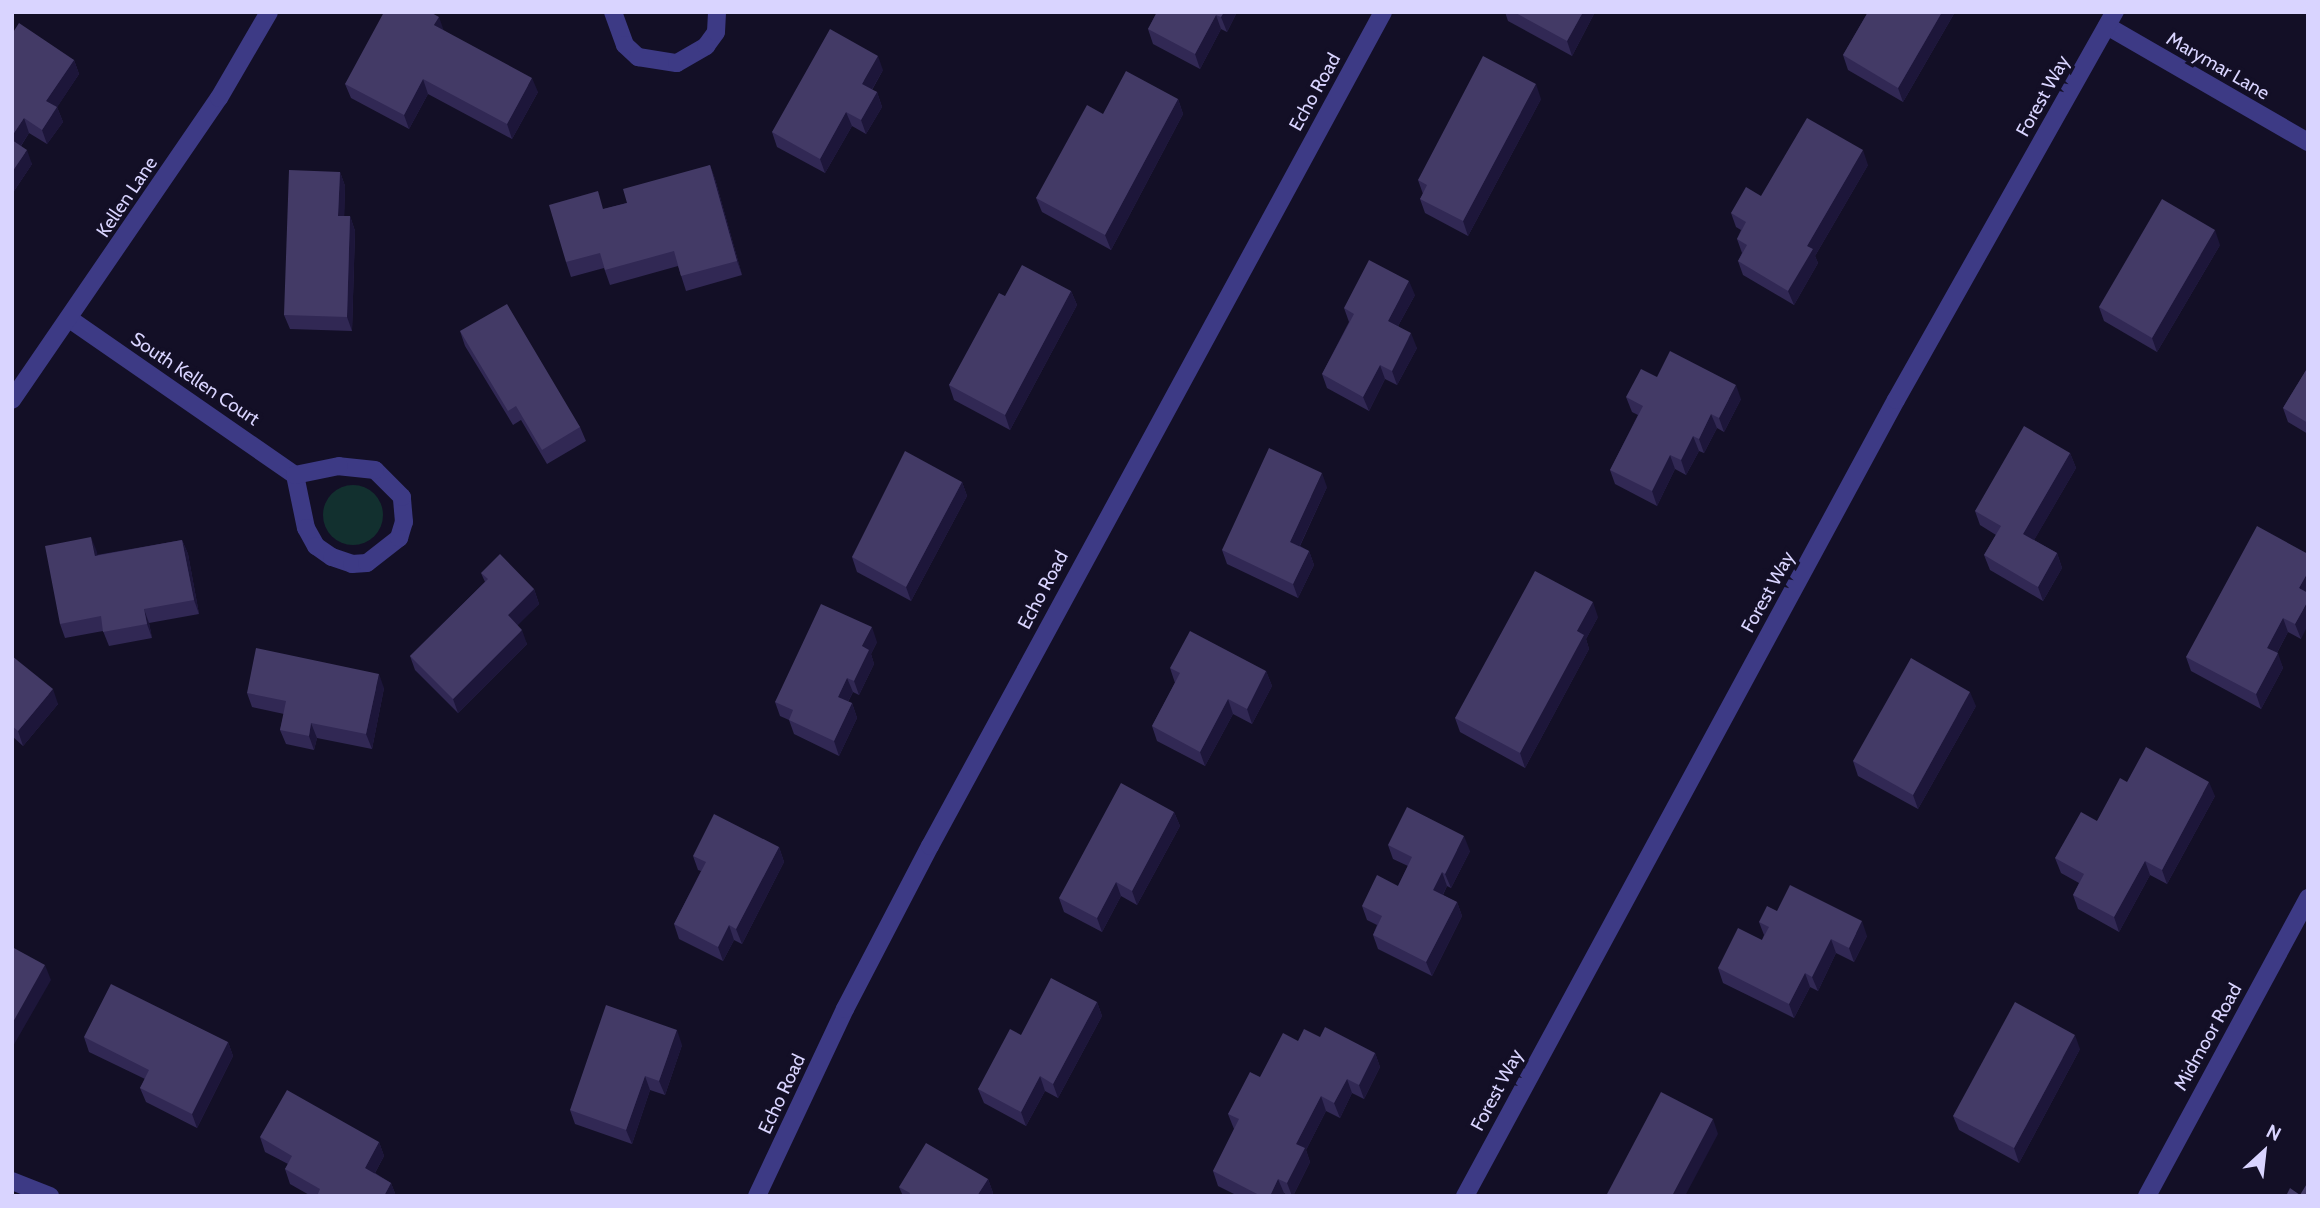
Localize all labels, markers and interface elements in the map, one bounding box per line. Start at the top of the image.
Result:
street label: Marymar Lane [2162,27,2274,105]
street label: Echo Road [1284,49,1346,135]
street label: Forest Way [2011,51,2075,141]
street label: Kellen Lane [92,152,162,242]
street label: South Kellen Court [126,328,264,430]
street label: Echo Road [1013,547,1073,633]
street label: Forest Way [1736,547,1800,637]
street label: Midmoor Road [2169,979,2247,1095]
street label: Forest Way [1466,1045,1528,1135]
street label: Echo Road [754,1051,810,1137]
north arrow [2229,1117,2299,1187]
text: N [2263,1120,2285,1146]

